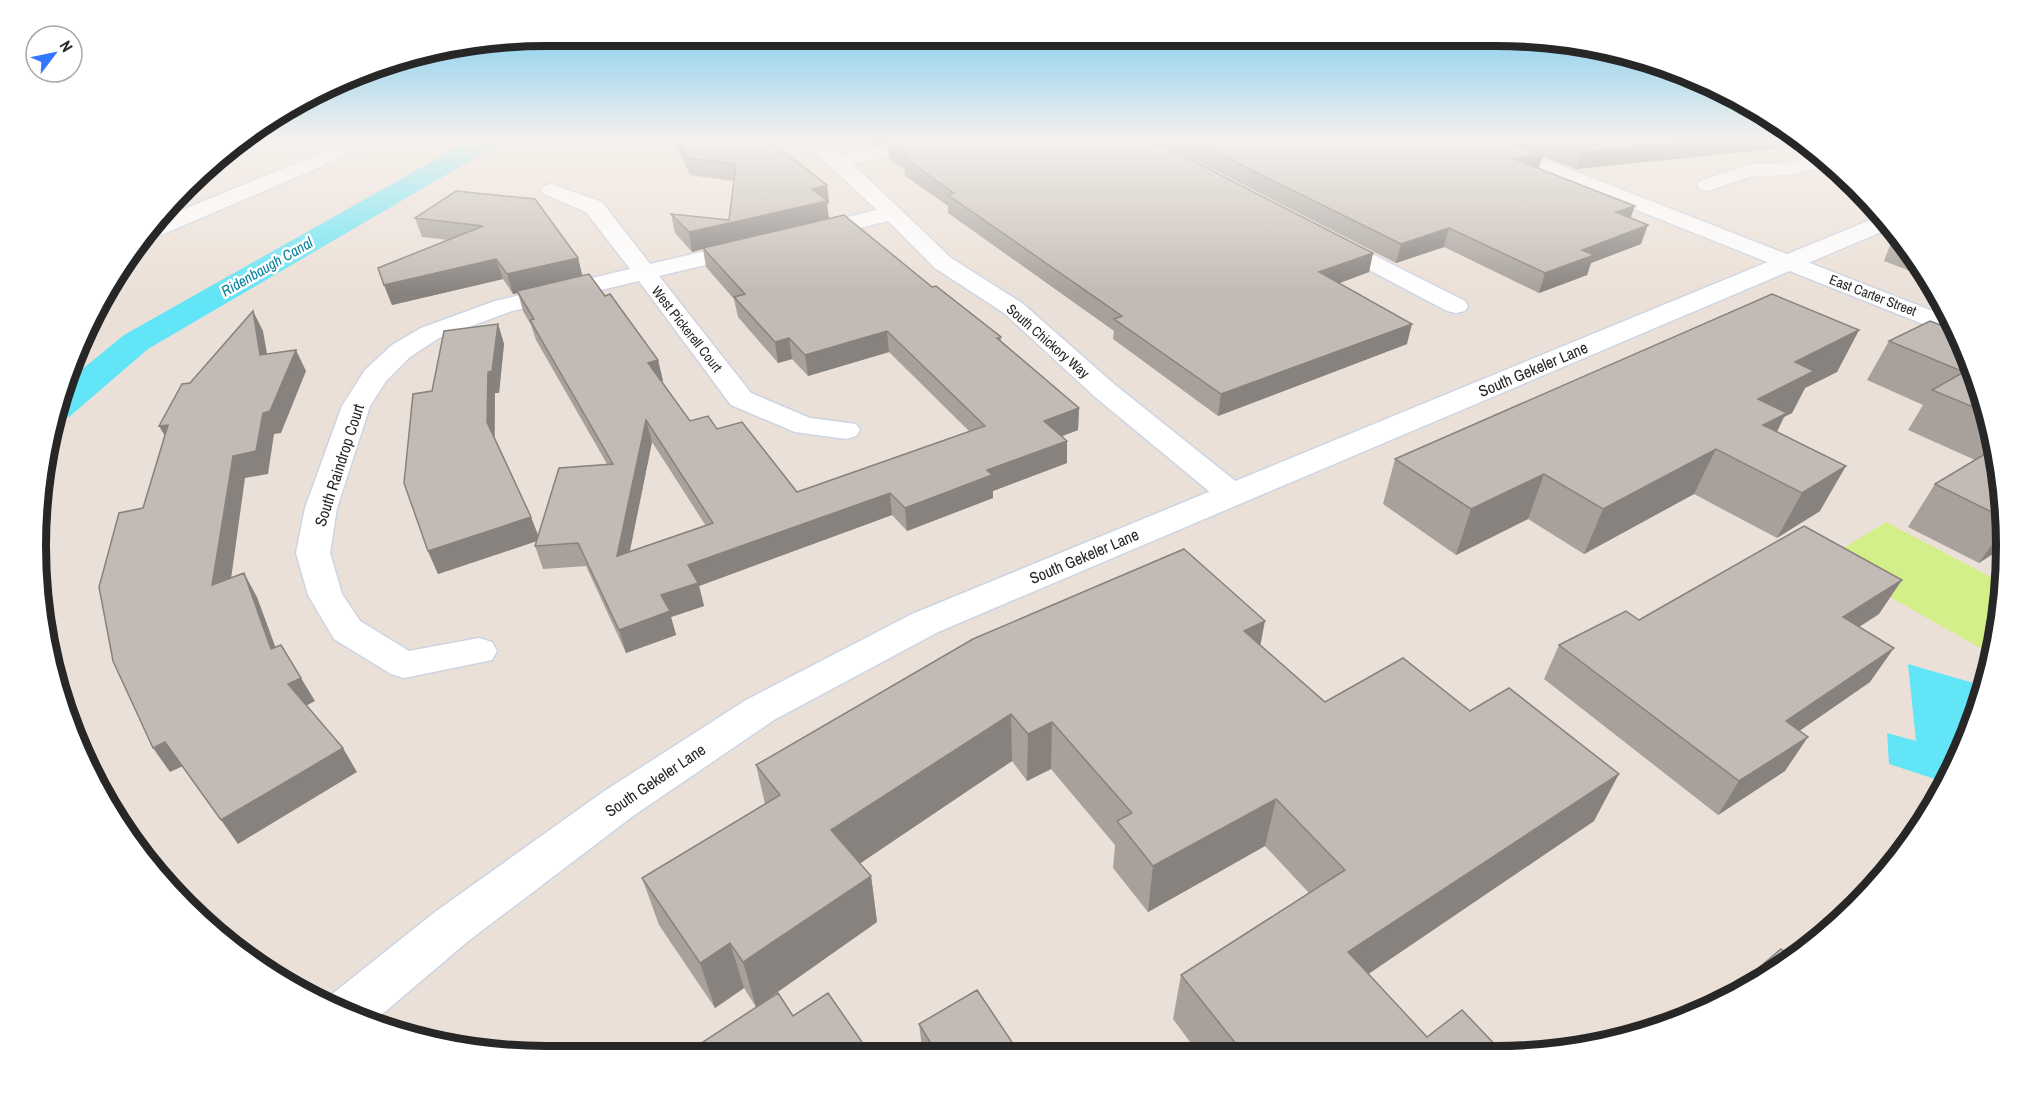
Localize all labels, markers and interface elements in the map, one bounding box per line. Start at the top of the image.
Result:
north arrow [24,24,84,84]
text: N [55,36,79,56]
water label: Ridenbaugh Canal [217,232,317,301]
street label: East Carter Street [1827,270,1919,320]
street label: West Pickerell Court [648,282,726,376]
street label: South Chickory Way [1003,300,1093,382]
street label: South Gekeler Lane [1475,336,1591,402]
street label: South Raindrop Court [309,401,369,529]
street label: South Gekeler Lane [1026,523,1142,589]
street label: South Gekeler Lane [600,738,710,822]

